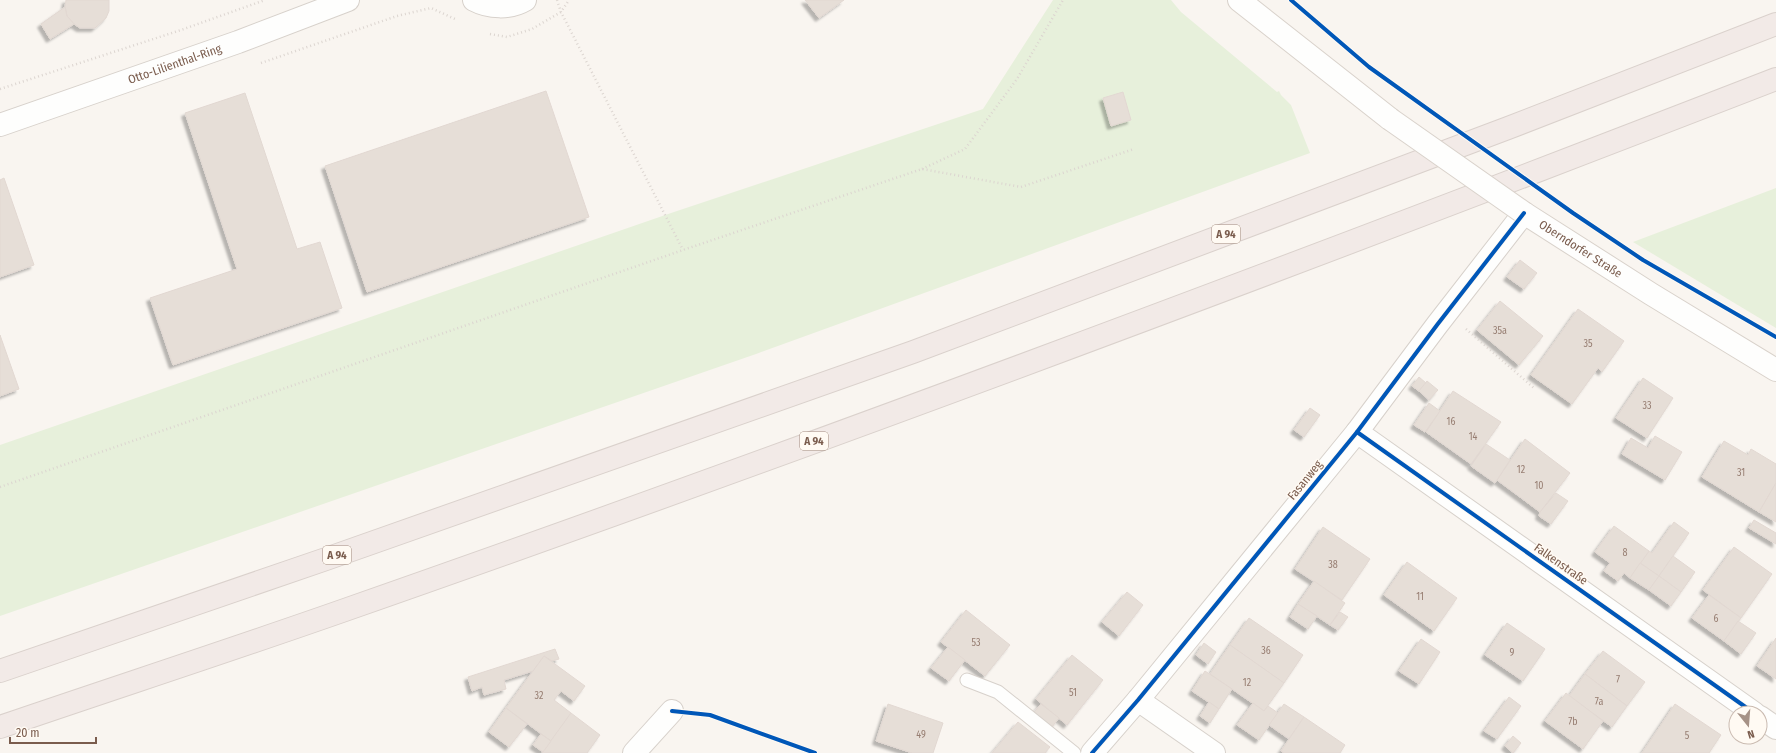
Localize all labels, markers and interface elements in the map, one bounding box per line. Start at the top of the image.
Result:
street label: Otto-Lilienthal-Ring [126,41,224,87]
street label: Oberndorfer Straße [1536,217,1625,281]
road number: A 94 [1212,225,1240,243]
house number: 35a [1493,325,1507,337]
house number: 35 [1583,338,1593,350]
house number: 33 [1642,400,1652,412]
house number: 16 [1447,416,1455,428]
house number: 14 [1469,431,1478,443]
road number: A 94 [800,432,828,450]
street label: Fasanweg [1285,457,1325,503]
house number: 12 [1517,464,1526,476]
house number: 31 [1737,467,1745,479]
house number: 10 [1534,480,1544,492]
street label: Falkenstraße [1531,540,1591,588]
road number: A 94 [323,546,351,564]
house number: 8 [1623,547,1628,559]
house number: 38 [1328,559,1338,571]
house number: 11 [1416,591,1424,603]
house number: 6 [1714,613,1719,625]
house number: 53 [971,637,981,649]
house number: 36 [1261,645,1271,657]
house number: 9 [1510,647,1515,659]
house number: 7 [1616,674,1620,686]
house number: 12 [1243,677,1252,689]
house number: 51 [1069,687,1077,699]
house number: 32 [535,690,544,702]
house number: 7a [1595,696,1603,708]
north arrow [1728,705,1768,745]
house number: 7b [1568,716,1578,728]
scale bar [10,719,96,745]
text: 20 m [16,726,40,740]
text: N [1746,727,1756,741]
house number: 49 [916,729,926,741]
house number: 5 [1685,730,1690,742]

